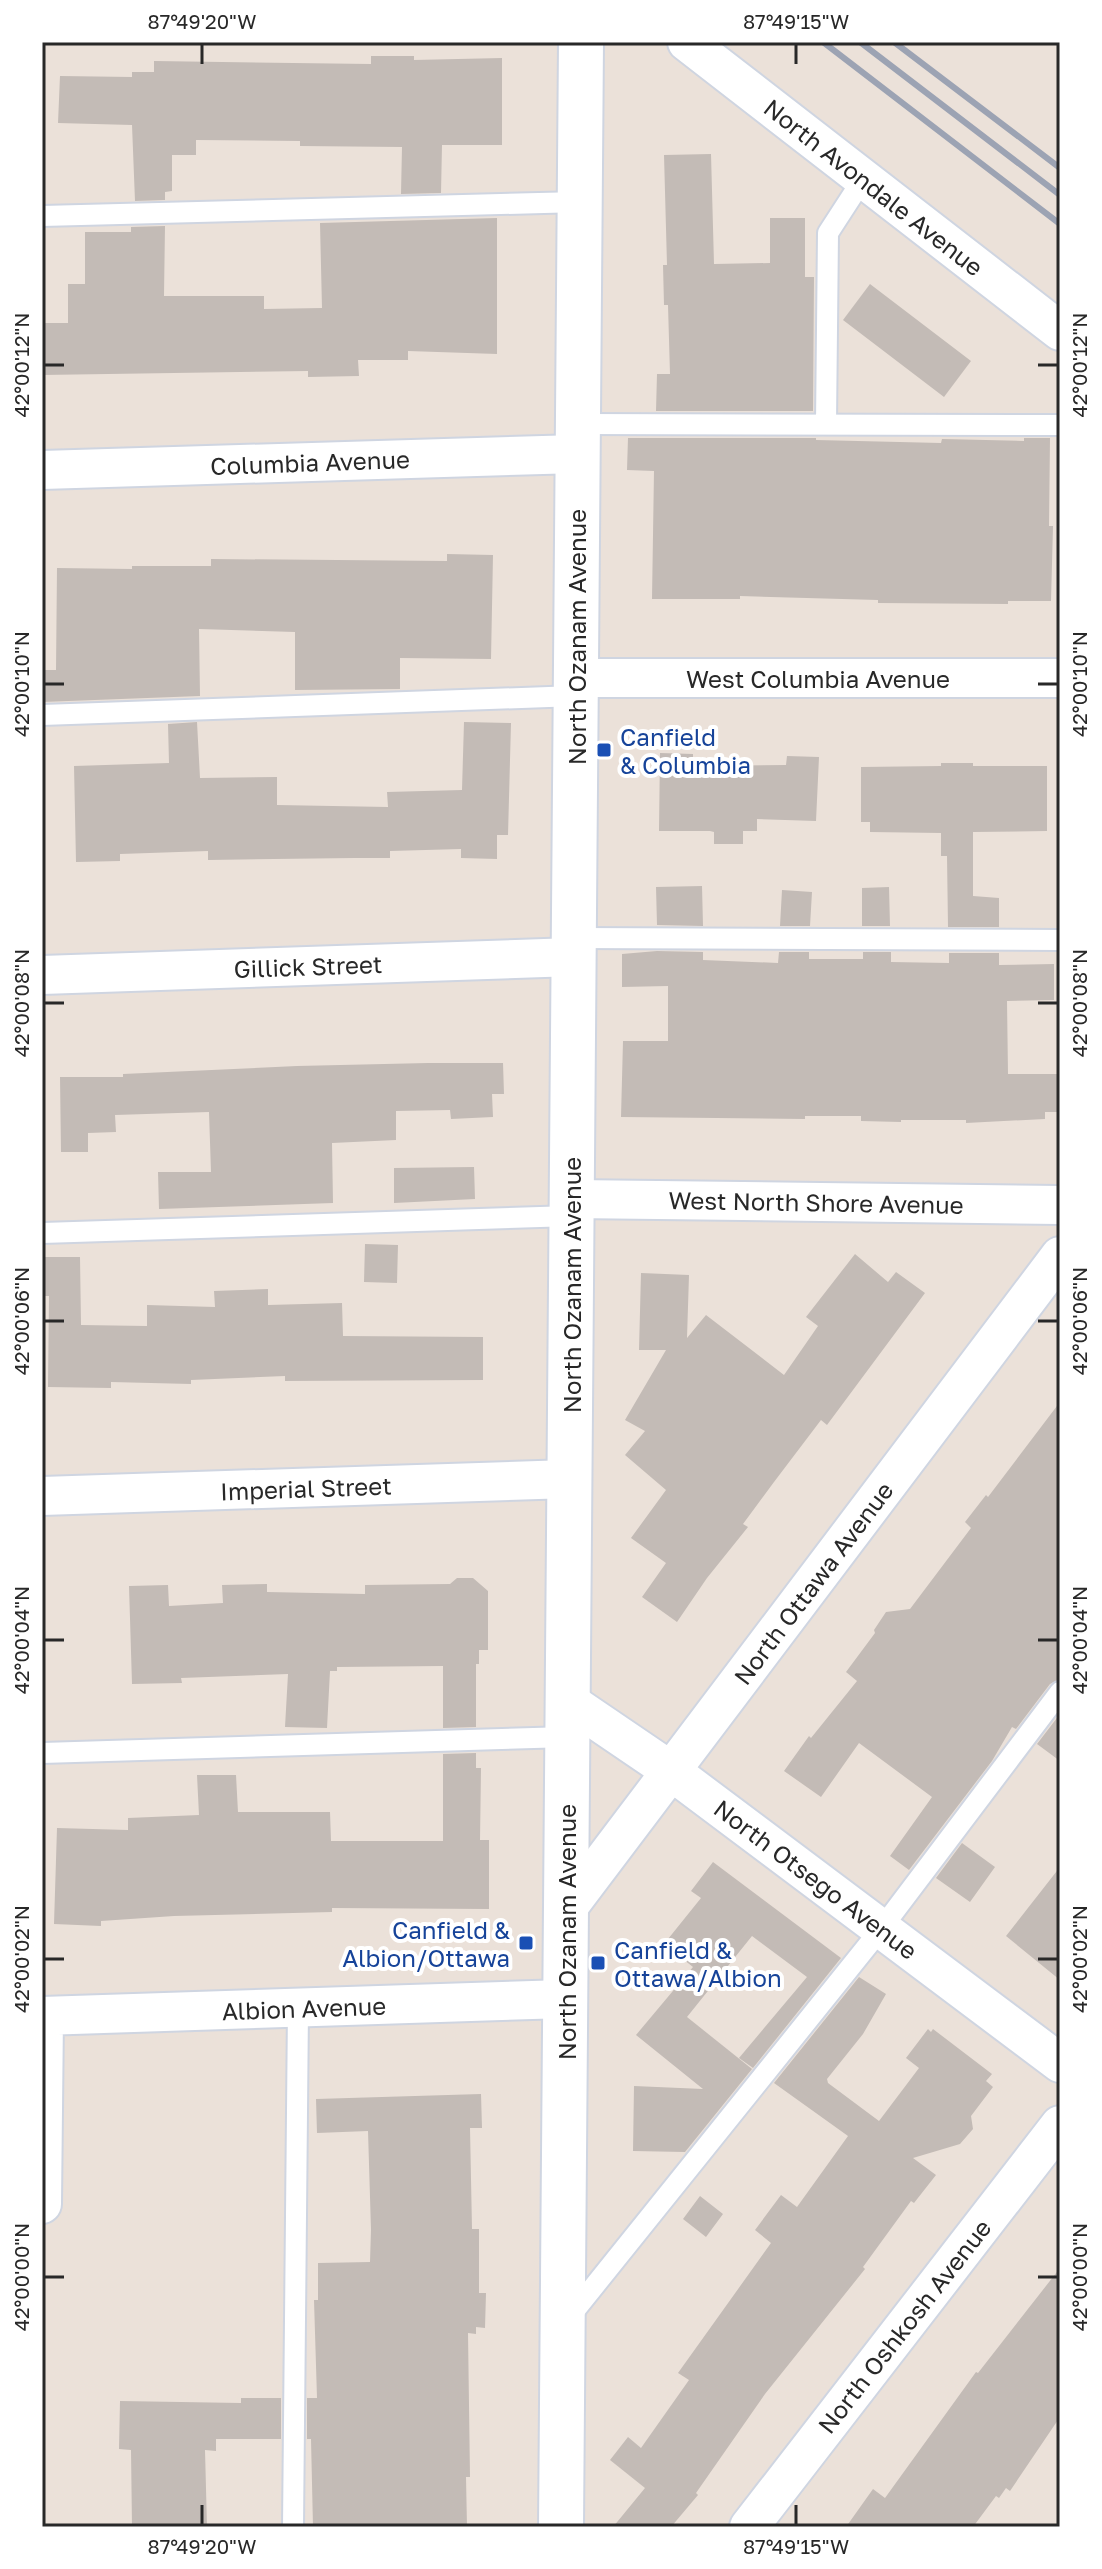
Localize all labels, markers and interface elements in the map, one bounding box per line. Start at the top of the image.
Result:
text: 87°49'20"W [148,9,256,33]
text: 87°49'15"W [743,9,849,33]
street label: North Avondale Avenue [759,92,989,282]
text: 42°00'12"N [9,312,33,418]
text: 42°00'12"N [1067,312,1091,418]
street label: Columbia Avenue [210,444,410,480]
street label: North Ozanam Avenue [562,509,591,765]
text: 42°00'10"N [9,631,33,737]
text: 42°00'10"N [1067,631,1091,737]
street label: West Columbia Avenue [686,664,950,693]
place label: Canfield & Columbia [620,722,751,779]
marker: Canfield & Columbia [595,741,613,759]
text: 42°00'08"N [9,949,33,1057]
street label: Gillick Street [233,949,383,983]
text: 42°00'08"N [1067,949,1091,1057]
street label: North Ozanam Avenue [557,1157,586,1413]
street label: West North Shore Avenue [668,1185,964,1219]
text: 42°00'06"N [9,1267,33,1375]
text: 42°00'06"N [1067,1267,1091,1375]
street label: Imperial Street [220,1471,392,1505]
street label: North Ottawa Avenue [727,1476,899,1690]
text: 42°00'04"N [9,1586,33,1694]
text: 42°00'04"N [1067,1586,1091,1694]
street label: North Otsego Avenue [709,1793,923,1965]
street label: North Ozanam Avenue [552,1804,581,2060]
text: 42°00'02"N [9,1905,33,2013]
text: 42°00'02"N [1067,1905,1091,2013]
place label: Canfield & Albion/Ottawa [342,1915,510,1972]
marker: Canfield & Albion/Ottawa [517,1934,535,1952]
place label: Canfield & Ottawa/Albion [614,1935,782,1992]
marker: Canfield & Ottawa/Albion [589,1954,607,1972]
street label: Albion Avenue [221,1991,387,2025]
street label: North Oshkosh Avenue [811,2213,997,2439]
text: 42°00'00"N [9,2223,33,2331]
text: 42°00'00"N [1067,2223,1091,2331]
text: 87°49'20"W [148,2534,256,2558]
text: 87°49'15"W [743,2534,849,2558]

